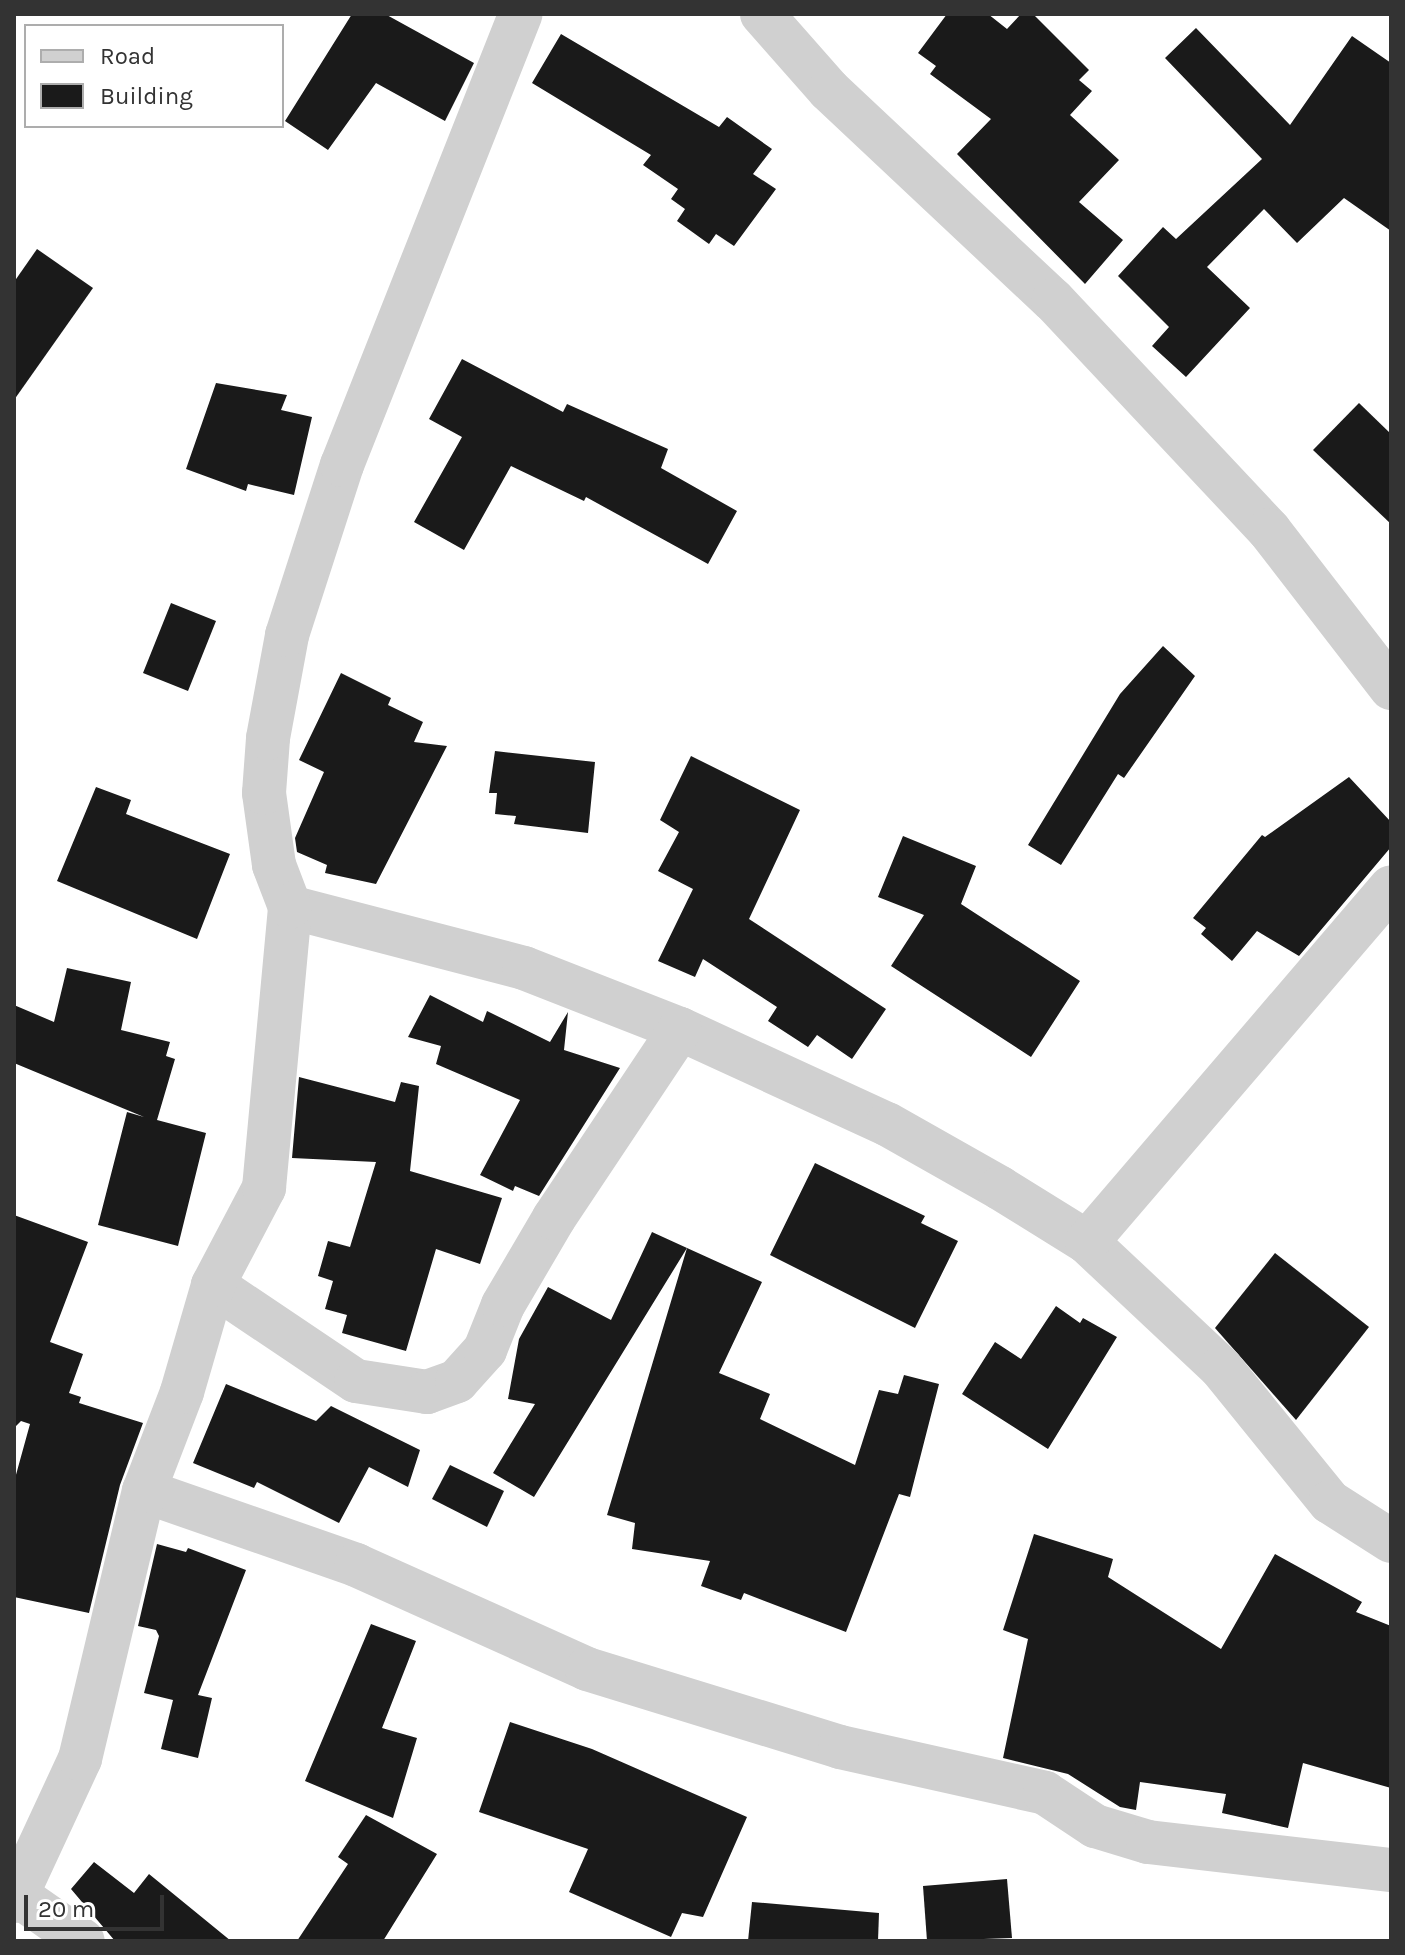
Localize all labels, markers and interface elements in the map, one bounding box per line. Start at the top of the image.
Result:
legend [24,24,284,128]
text: Road [100,42,155,70]
text: Building [100,82,193,110]
scale bar [28,1879,168,1929]
text: 20 m [38,1895,94,1923]

